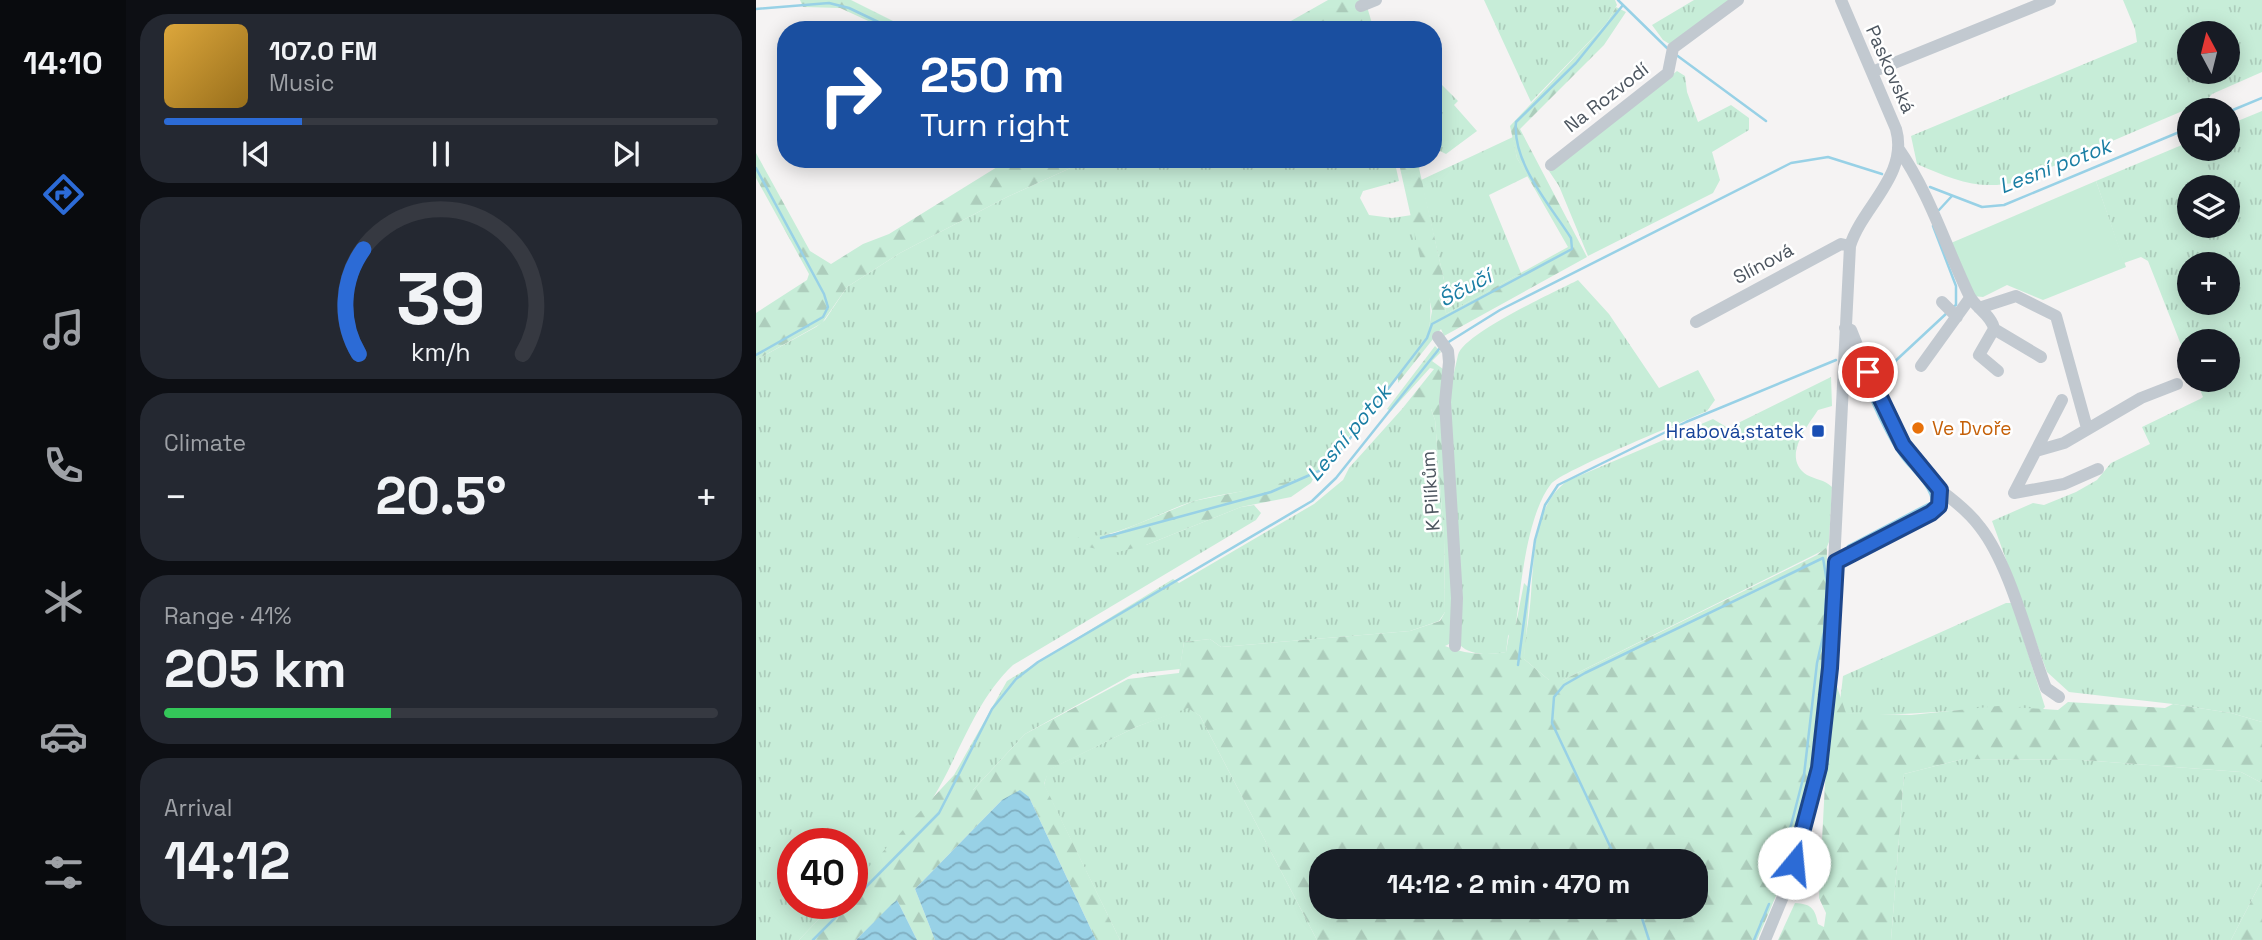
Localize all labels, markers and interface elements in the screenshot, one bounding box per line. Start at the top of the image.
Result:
street label: Paskovská [1860,21,1921,117]
north arrow [2177,21,2240,84]
map controls [2177,21,2240,392]
text: 107.0 FM [269,34,377,68]
text: 14:10 [23,43,103,83]
text: 250 m [920,44,1065,106]
icon: right [805,49,896,140]
street label: Na Rozvodí [1559,56,1654,138]
text: Music [269,68,334,98]
button: sound [2177,98,2240,161]
text: Turn right [920,105,1070,145]
water label: Lesní potok [1995,131,2117,199]
icon: previous [237,135,275,173]
icon: pause [422,135,460,173]
icon: next [607,135,645,173]
icon: directions [39,170,88,219]
button: layers [2177,175,2240,238]
street label: Slínová [1729,237,1798,290]
text: 39 [396,252,486,345]
button: + [2177,252,2240,315]
water label: Ščučí [1434,261,1499,313]
icon: music [39,305,88,354]
button: − [2177,329,2240,392]
text: km/h [411,335,471,367]
pin [1838,342,1898,402]
icon: arrive [1849,353,1887,391]
water label: Lesní potok [1300,377,1399,487]
place label: Ve Dvoře [1932,416,2011,441]
place label: Hrabová,statek [1666,419,1804,444]
marker: Ve Dvoře [1910,420,1926,436]
marker: Hrabová,statek [1810,423,1826,439]
text: Climate [164,428,246,458]
icon: phone [39,441,88,490]
street label: K Pilíkům [1415,450,1446,532]
text: 20.5° [375,463,507,529]
text: − [164,473,188,521]
text: + [694,473,718,521]
icon: climate [39,577,88,626]
text: Range · 41% [164,601,292,631]
text: 205 km [164,636,347,702]
icon: car [39,712,88,761]
text: Arrival [164,793,232,823]
position arrow [1757,826,1831,900]
text: 14:12 [164,828,290,894]
speed limit sign: 40 [777,828,868,919]
icon: filters [39,848,88,897]
text: 14:12 · 2 min · 470 m [1387,867,1630,901]

